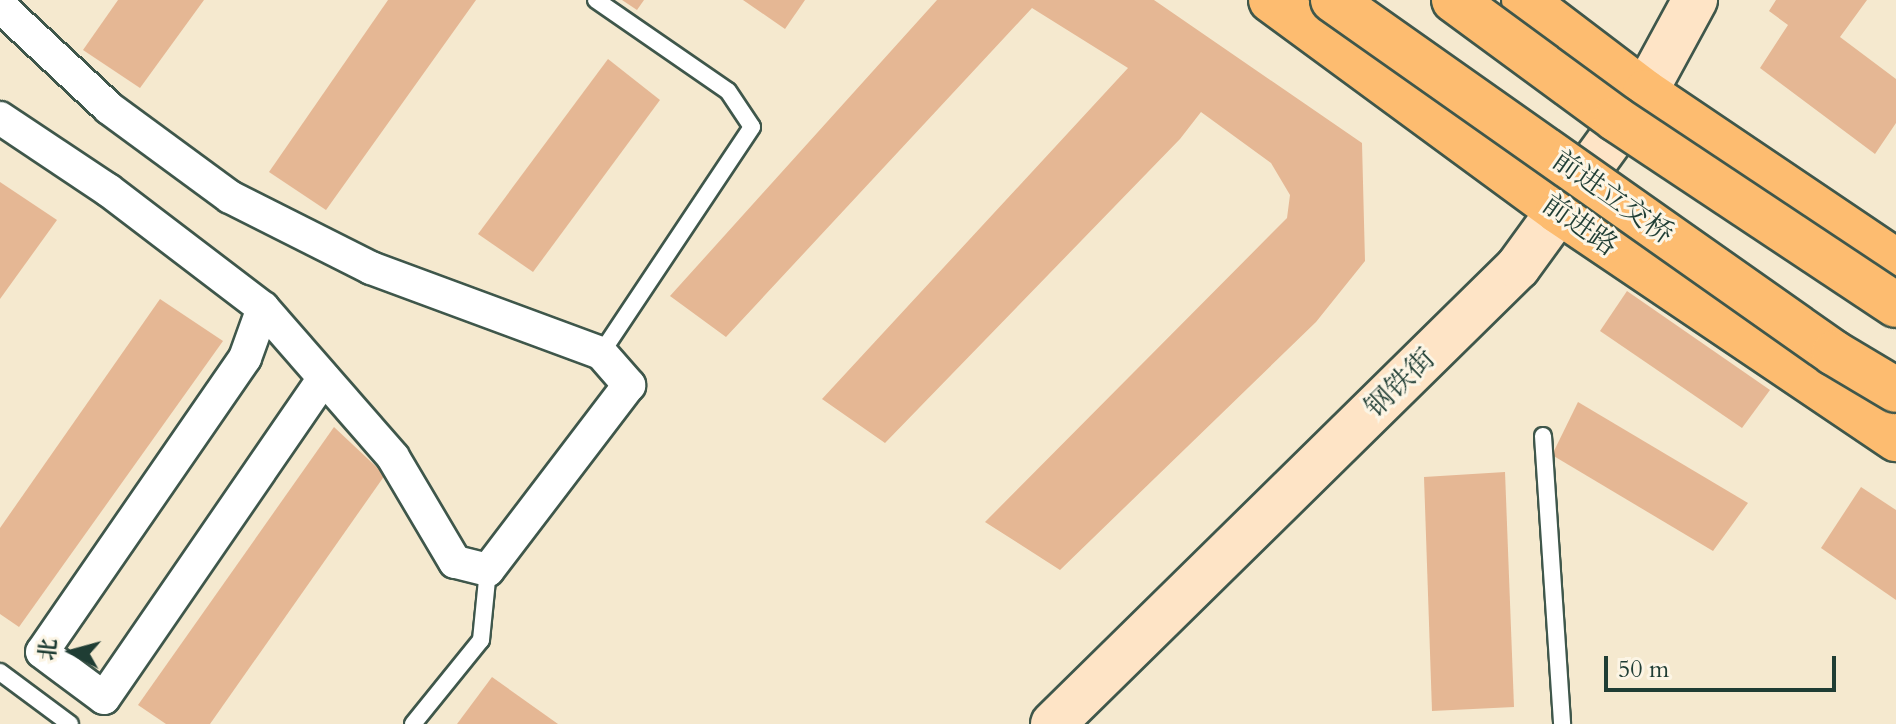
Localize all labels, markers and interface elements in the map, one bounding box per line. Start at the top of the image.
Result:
street label: 前进立交桥 [1546,143,1680,251]
street label: 前进路 [1536,187,1624,263]
street label: 钢铁街 [1358,342,1442,424]
north arrow [32,612,112,692]
text: 北 [32,637,64,662]
scale bar [1608,640,1840,690]
text: 50 m [1618,653,1669,686]

